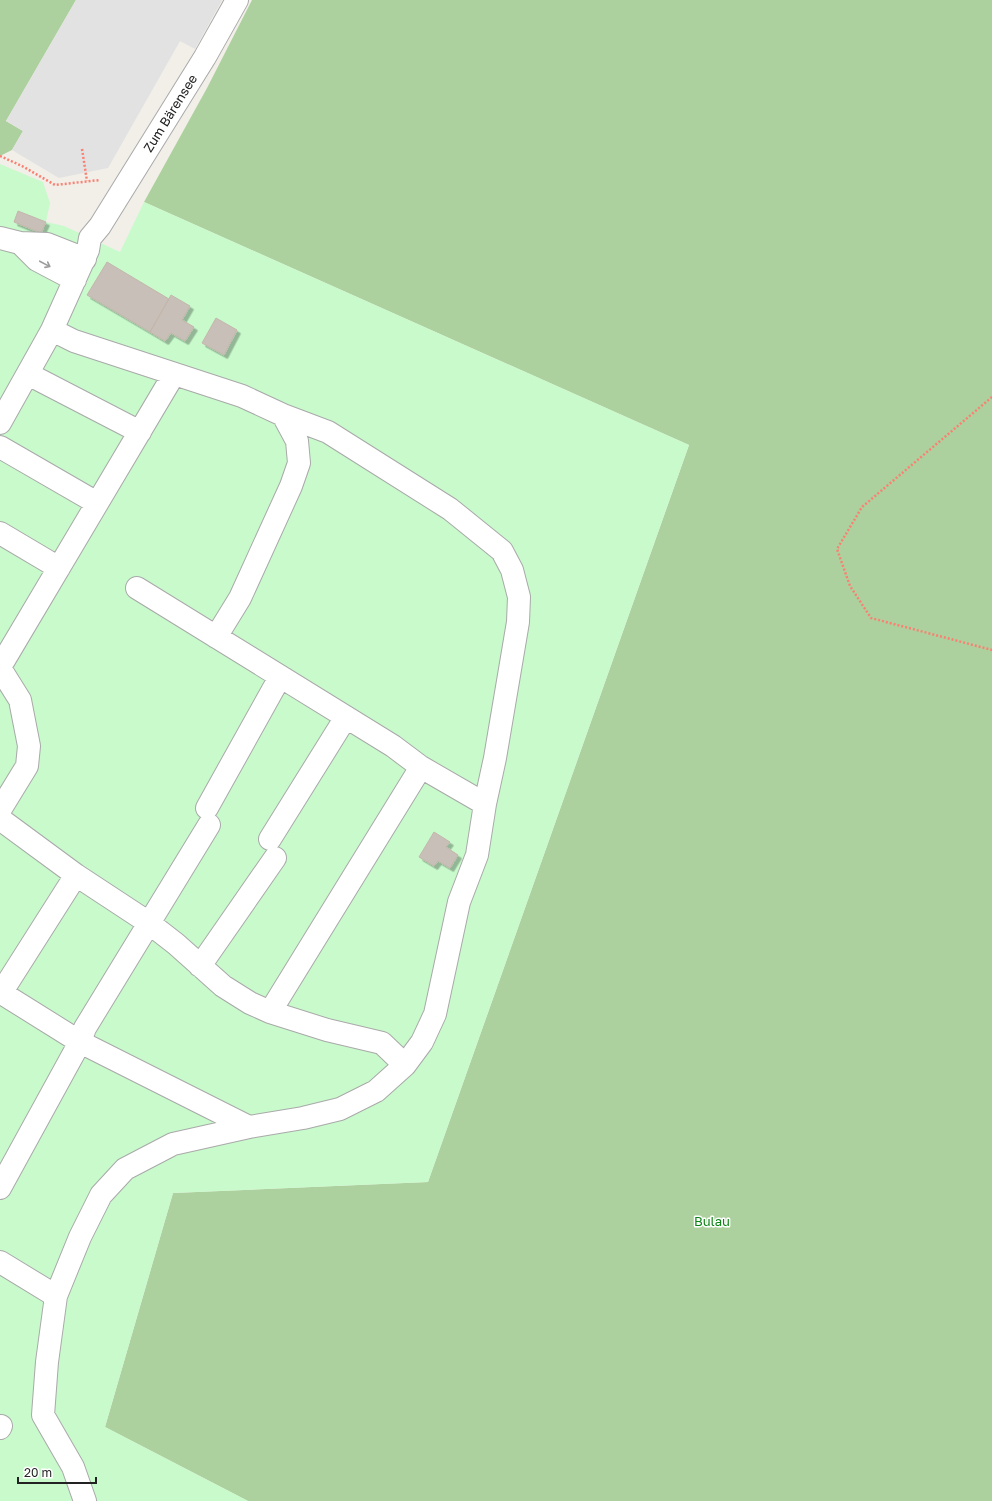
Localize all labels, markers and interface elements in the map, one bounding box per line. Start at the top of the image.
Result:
street label: Zum Bärensee [140,71,200,155]
one-way arrow [39,261,51,269]
park label: Bulau [694,1213,730,1229]
scale bar [18,1459,96,1485]
text: 20 m [24,1465,52,1480]

